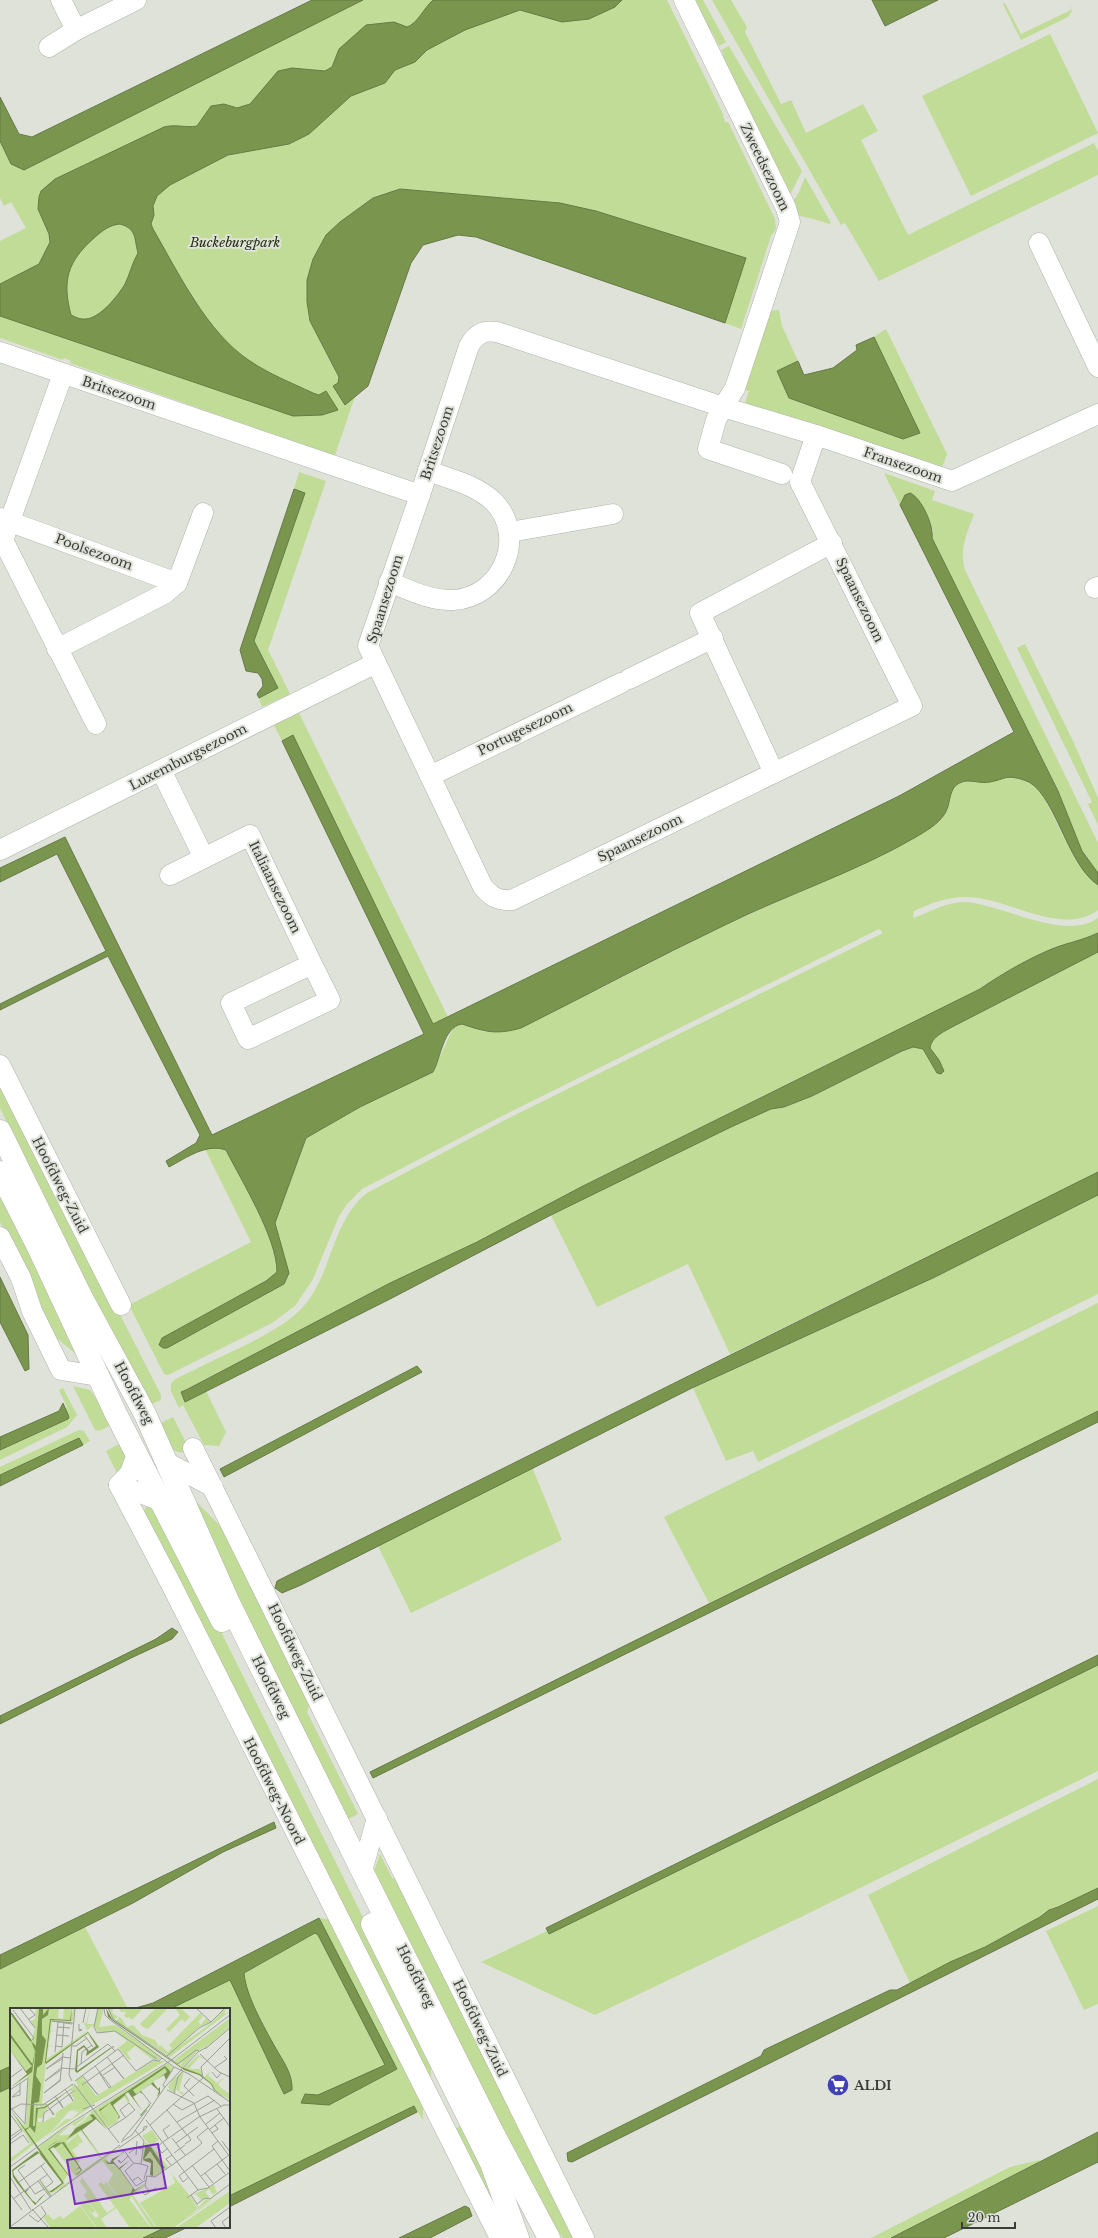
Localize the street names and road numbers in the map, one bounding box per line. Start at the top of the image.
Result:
street label: Zweedsezoom [736,120,794,214]
street label: Britsezoom [80,372,158,414]
street label: Britsezoom [417,404,457,482]
street label: Fransezoom [861,444,945,486]
street label: Poolsezoom [53,530,135,574]
street label: Spaansezoom [363,552,407,646]
street label: Spaansezoom [832,555,888,645]
street label: Portugesezoom [475,699,575,759]
street label: Luxemburgsezoom [126,720,250,794]
street label: Spaansezoom [595,810,685,866]
street label: Italiaansezoom [245,838,305,936]
street label: Hoofdweg-Zuid [28,1134,92,1236]
street label: Hoofdweg [110,1359,158,1427]
street label: Hoofdweg-Zuid [265,1601,325,1703]
street label: Hoofdweg [248,1653,294,1721]
street label: Hoofdweg-Noord [240,1735,308,1848]
street label: Hoofdweg [393,1942,439,2011]
street label: Hoofdweg-Zuid [449,1976,511,2080]

